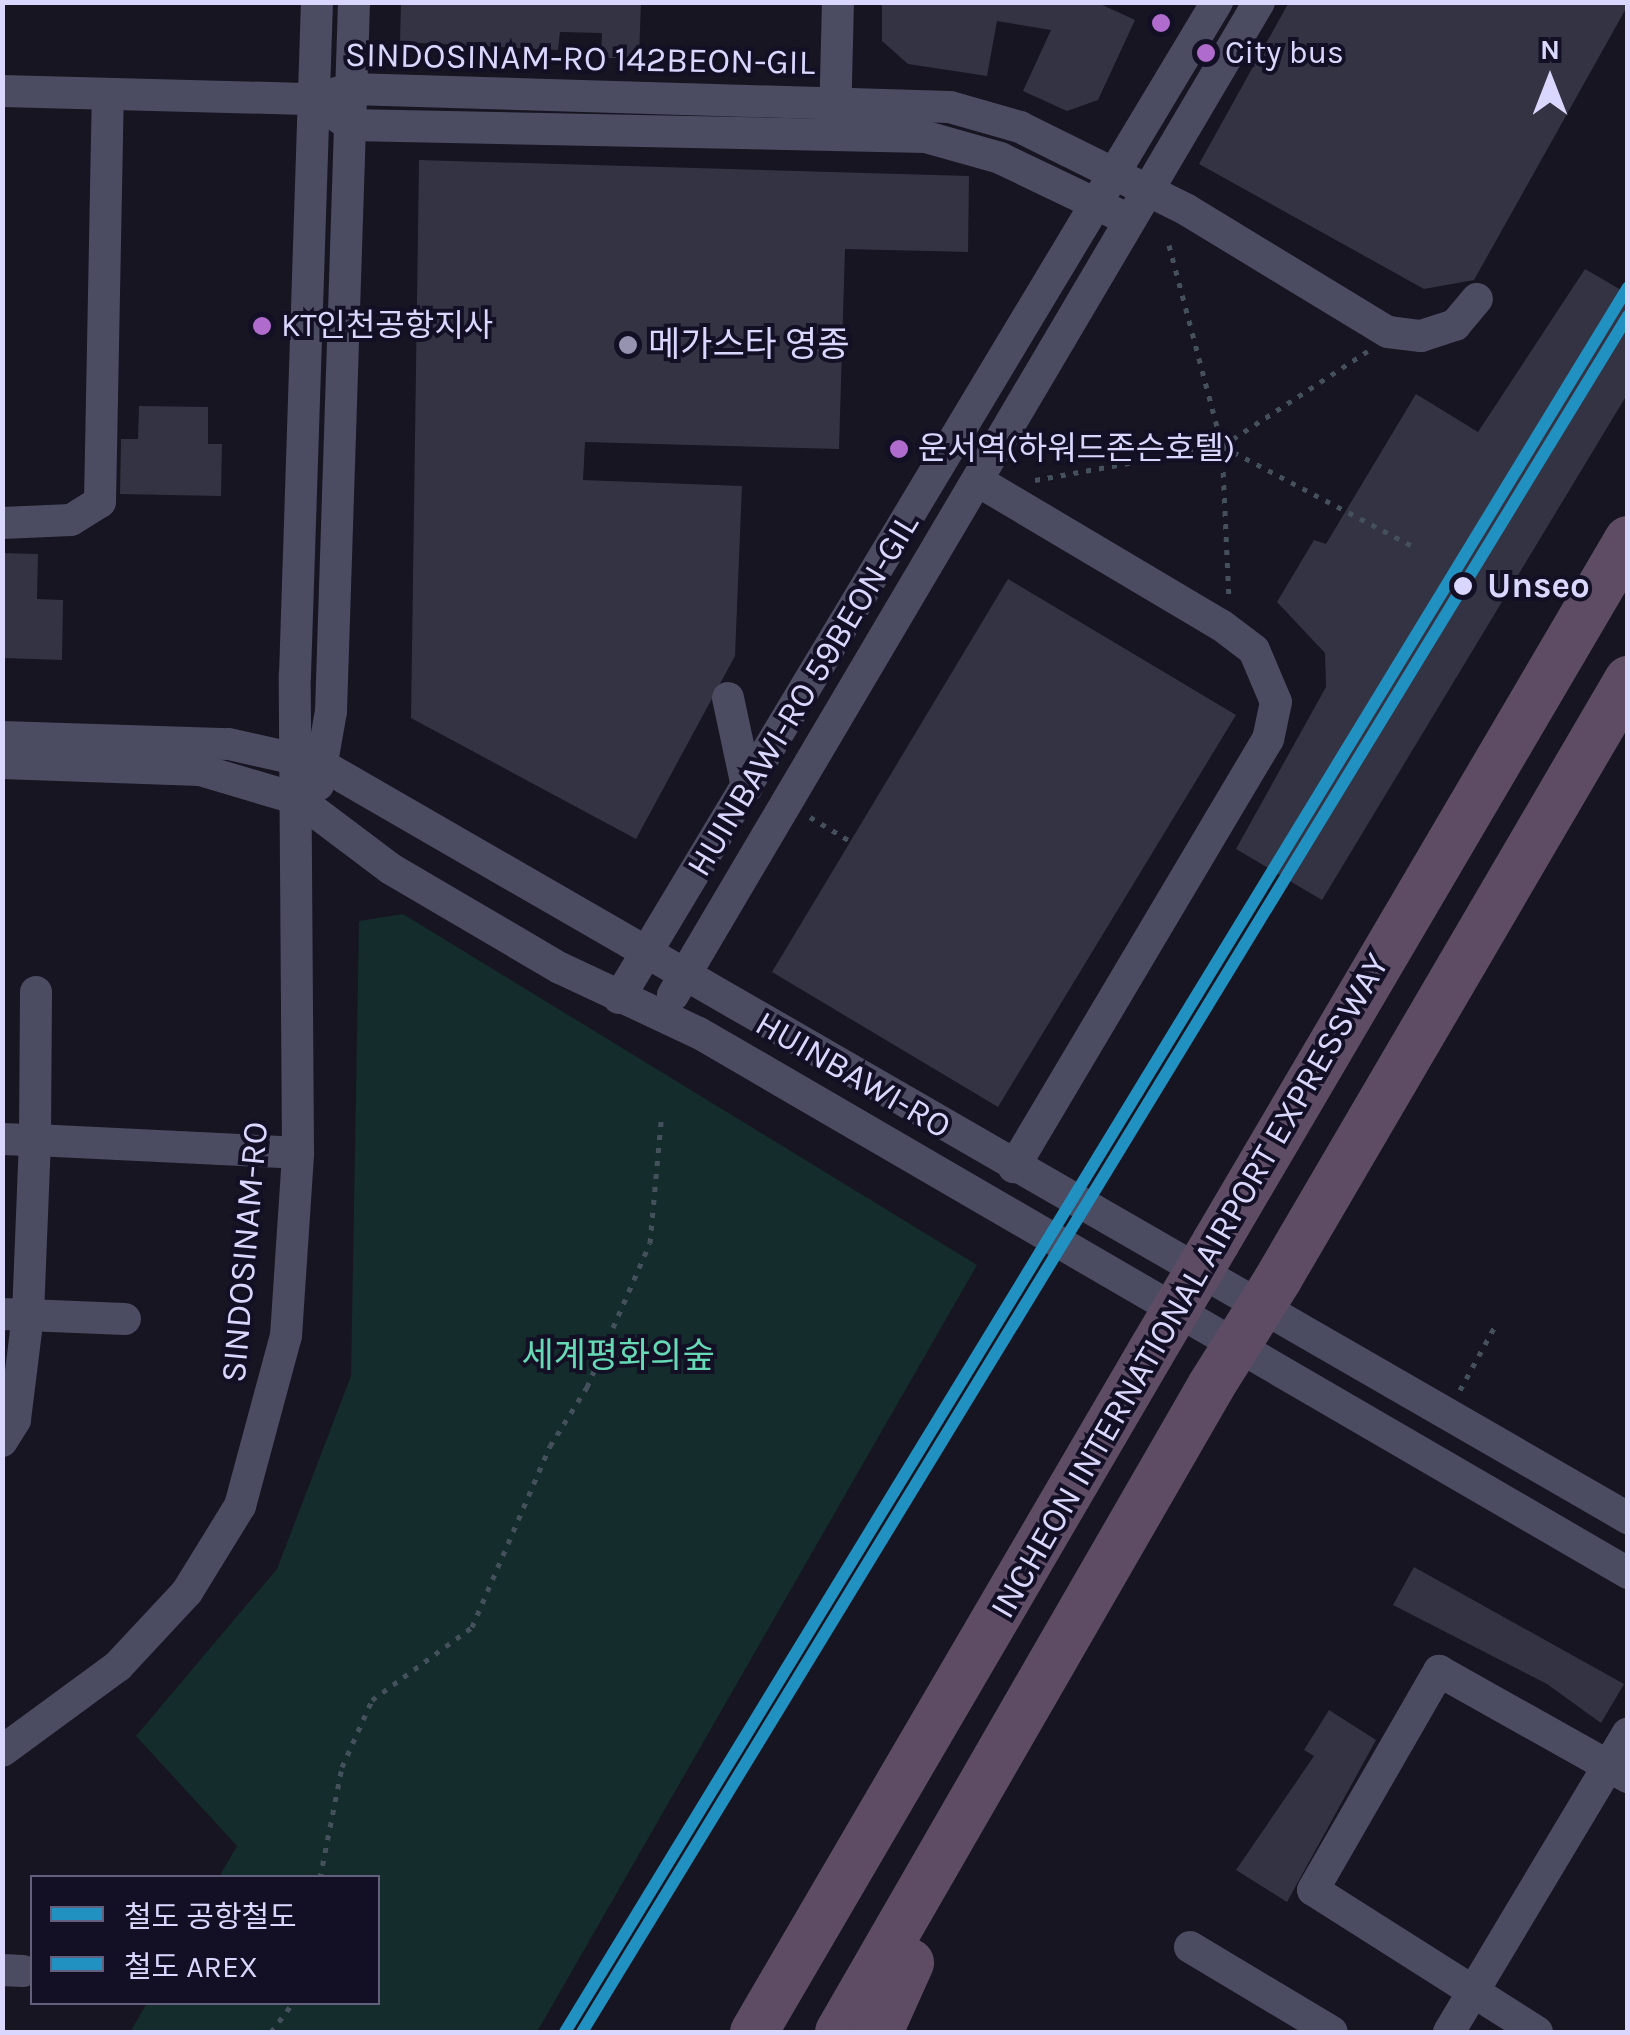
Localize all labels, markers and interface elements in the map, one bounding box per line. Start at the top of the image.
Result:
unlabelled marker [1151,13,1171,33]
north arrow [1500,30,1600,130]
text: N [1540,33,1560,66]
street label: SINDOSINAM-RO 142BEON-GIL [345,34,815,84]
place label: City bus [1225,34,1344,72]
marker: City bus [1196,43,1216,63]
place label: KT인천공항지사 [281,307,493,345]
marker: KT인천공항지사 [252,316,272,336]
place label: 메가스타 영종 [648,324,850,366]
marker: 메가스타 영종 [617,334,639,356]
place label: 운서역(하워드존슨호텔) [918,430,1235,468]
marker: 운서역(하워드존슨호텔) [889,439,909,459]
street label: HUINBAWI-RO 59BEON-GIL [678,506,928,884]
place label: Unseo [1487,565,1590,607]
marker: Unseo [1448,571,1478,601]
street label: INCHEON INTERNATIONAL AIRPORT EXPRESSWAY [982,946,1398,1626]
street label: HUINBAWI-RO [748,1002,958,1148]
street label: SINDOSINAM-RO [213,1120,277,1384]
park label: 세계평화의숲 [521,1335,715,1377]
legend [30,1875,380,2005]
text: 철도 공항철도 [124,1899,297,1935]
text: 철도 AREX [124,1949,258,1985]

